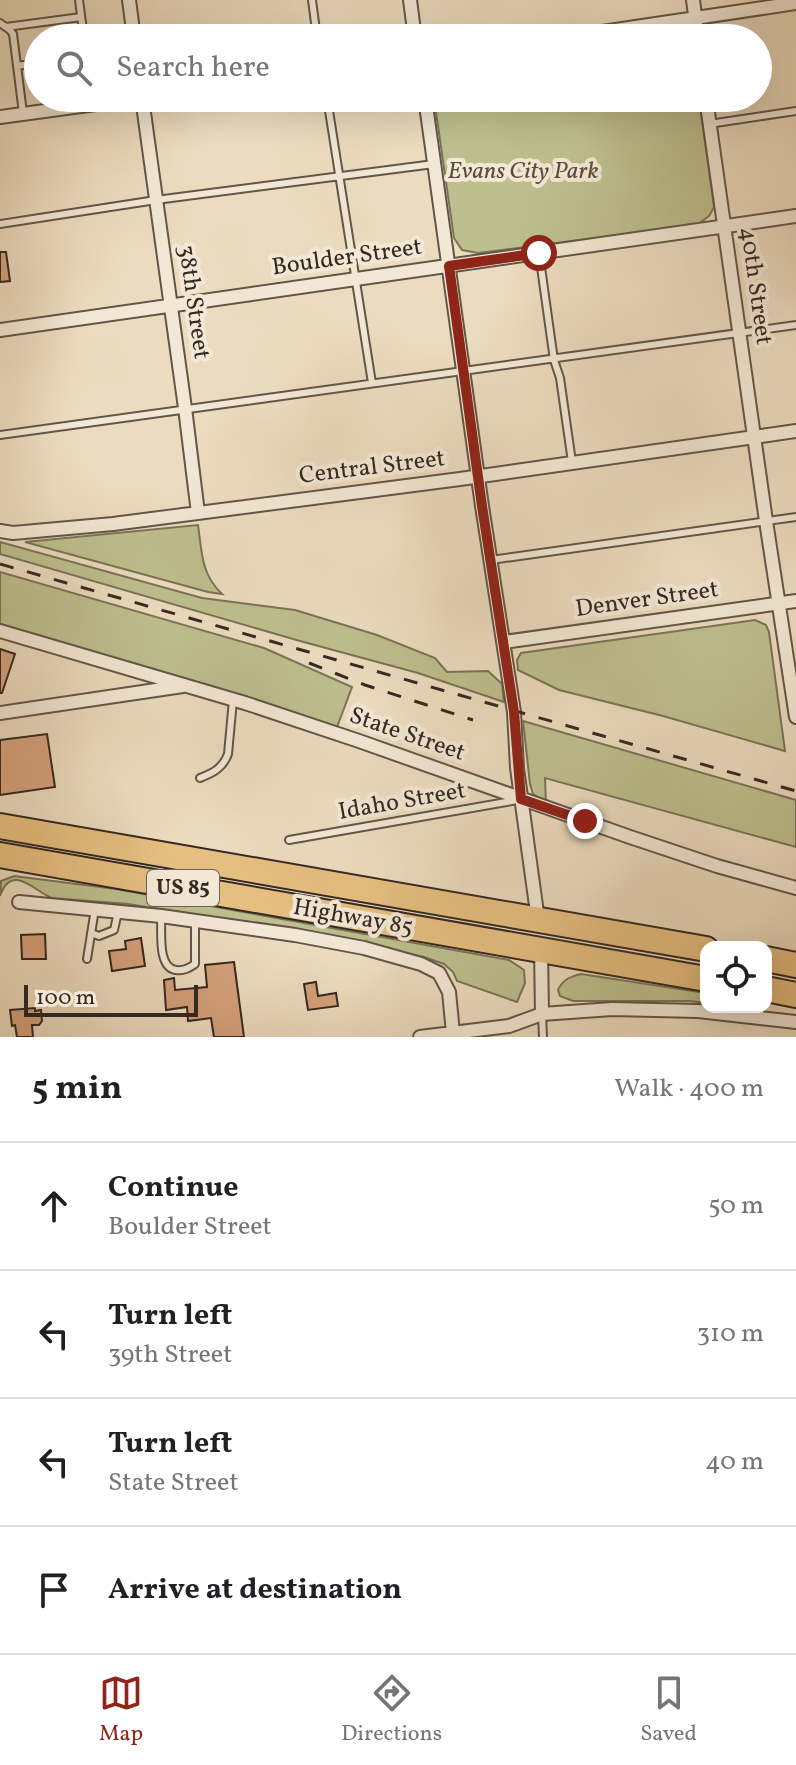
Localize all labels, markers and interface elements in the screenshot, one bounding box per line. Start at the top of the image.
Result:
search box [24,24,772,112]
icon: search [52,46,96,90]
text: Search here [116,47,270,89]
park label: Evans City Park [447,155,599,189]
street label: 40th Street [730,225,780,347]
street label: Boulder Street [270,231,424,285]
route start [521,235,557,271]
street label: 38th Street [168,243,218,361]
street label: Central Street [297,442,447,494]
street label: Denver Street [573,573,721,627]
street label: State Street [344,699,470,771]
street label: Idaho Street [336,774,468,830]
route end [567,803,603,839]
road number: US 85 [147,870,219,906]
street label: Highway 85 [290,891,416,945]
map controls [700,941,772,1013]
button: locate [700,941,772,1013]
scale bar [24,981,198,1017]
text: 100 m [36,983,95,1014]
text: 5 min [32,1066,122,1113]
text: Walk · 400 m [614,1071,764,1107]
text: Continue [108,1167,239,1209]
icon: ahead [32,1184,76,1228]
text: 50 m [708,1188,764,1224]
text: Boulder Street [108,1209,272,1245]
text: Turn left [108,1295,232,1337]
icon: left [32,1312,76,1356]
text: 310 m [697,1316,764,1352]
text: 39th Street [108,1337,232,1373]
text: Turn left [108,1423,232,1465]
icon: left [32,1440,76,1484]
text: 40 m [705,1444,764,1480]
text: State Street [108,1465,239,1501]
icon: arrive [32,1568,76,1612]
text: Arrive at destination [108,1569,402,1611]
tab: Map [99,1671,143,1750]
tab: Directions [341,1671,442,1750]
tab: Saved [640,1671,697,1750]

